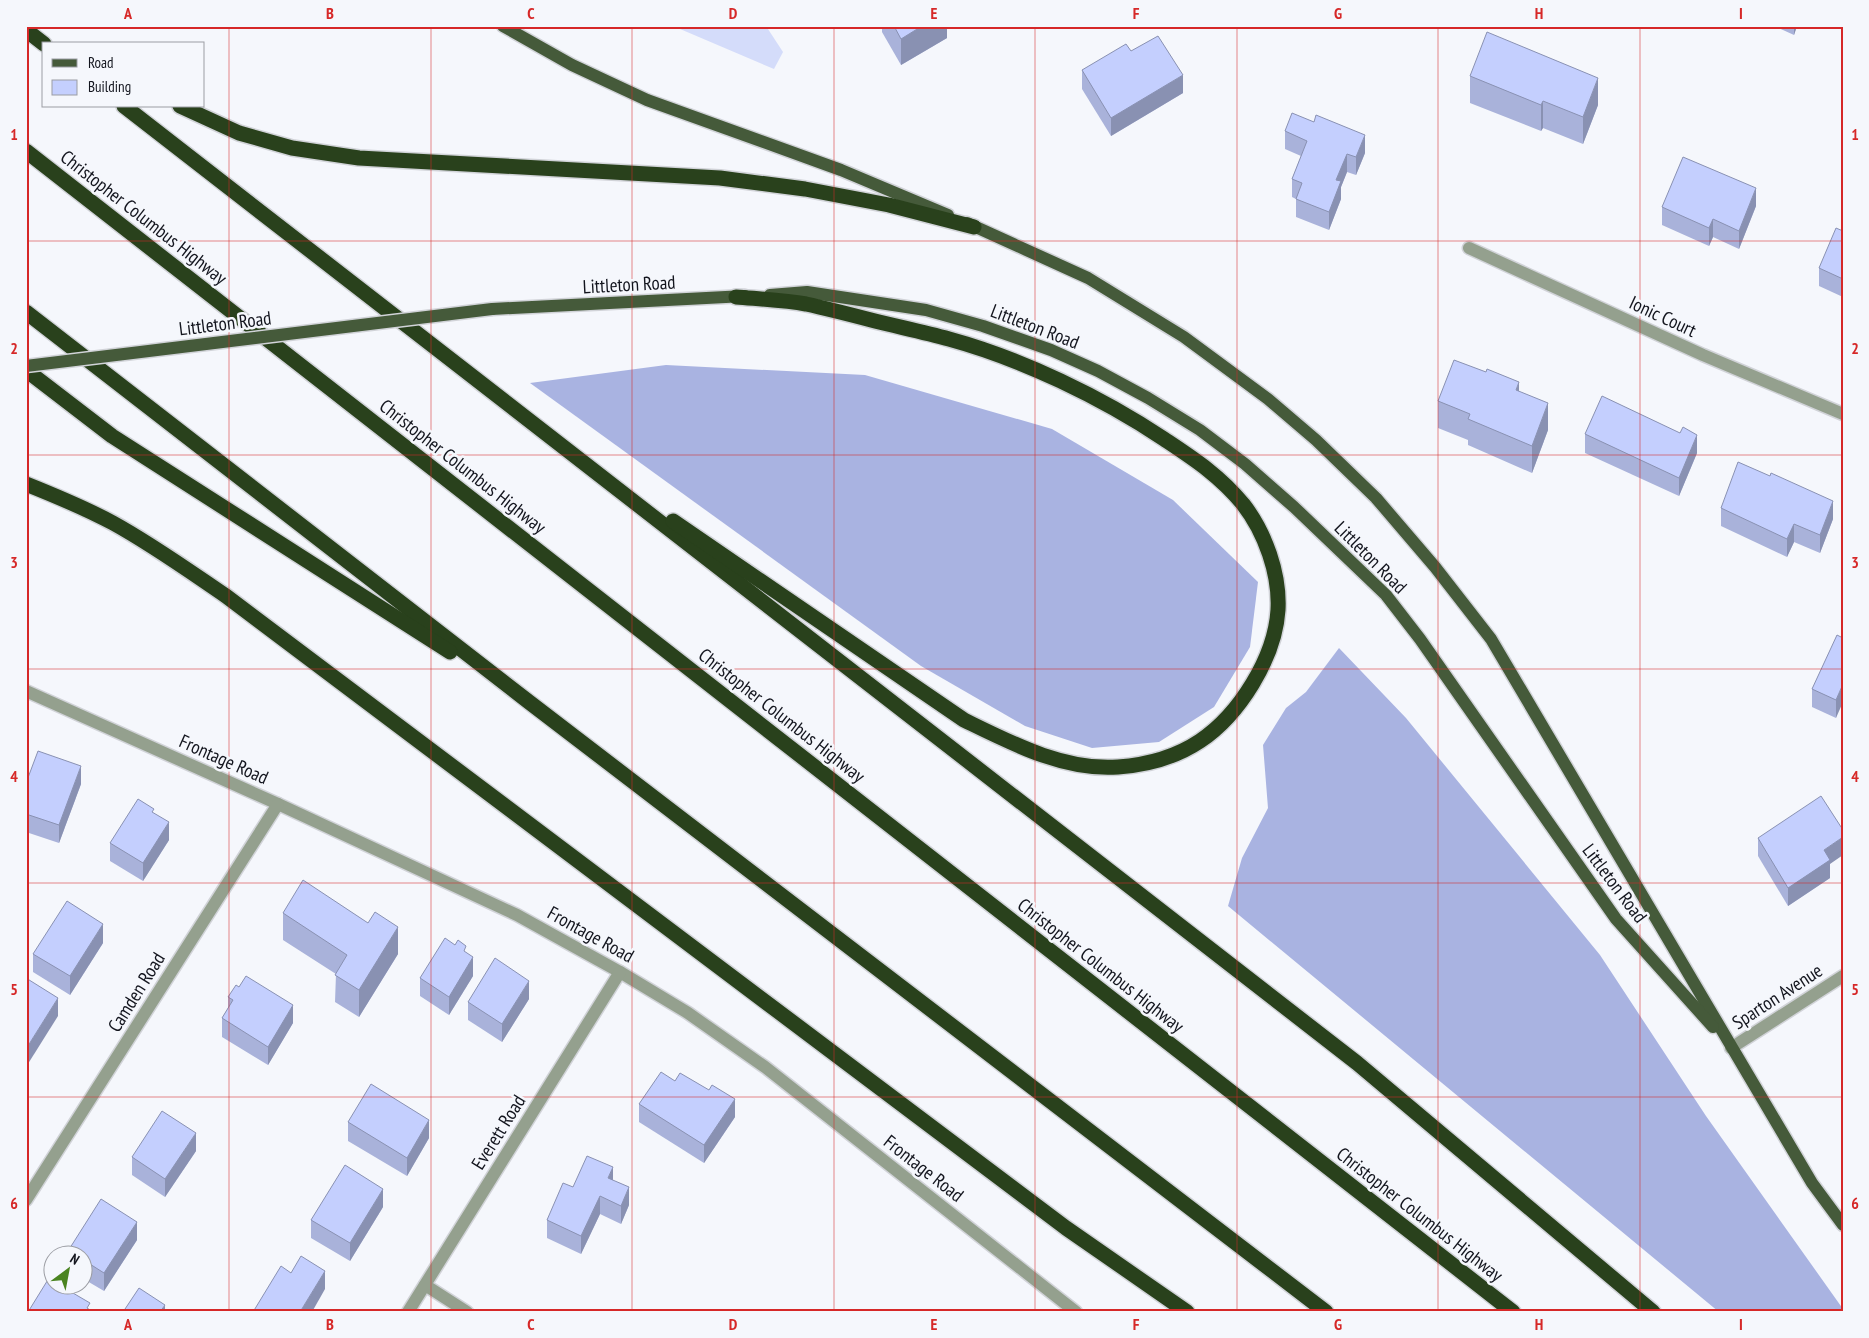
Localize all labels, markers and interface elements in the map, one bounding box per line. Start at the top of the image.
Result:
text: A [123,3,133,23]
text: B [326,3,334,23]
text: C [527,3,535,23]
text: D [729,3,738,23]
text: E [931,3,938,23]
text: F [1133,3,1140,23]
text: G [1334,3,1342,23]
text: H [1535,3,1543,23]
text: I [1739,3,1743,23]
legend [42,42,205,108]
text: Road [88,53,114,72]
text: Building [88,77,131,96]
text: 1 [10,124,18,144]
text: 1 [1851,124,1859,144]
street label: Christopher Columbus Highway [56,144,233,290]
street label: Littleton Road [582,270,676,298]
street label: Ionic Court [1626,290,1701,342]
street label: Littleton Road [987,298,1083,354]
street label: Littleton Road [177,305,273,341]
text: 2 [10,338,18,358]
text: 2 [1851,338,1859,358]
street label: Christopher Columbus Highway [375,393,552,539]
street label: Littleton Road [1330,516,1412,598]
text: 3 [10,552,18,572]
text: 3 [1851,552,1859,572]
street label: Christopher Columbus Highway [694,642,871,788]
street label: Frontage Road [176,729,272,789]
text: 4 [10,766,18,786]
text: 4 [1851,766,1859,786]
street label: Littleton Road [1577,839,1653,927]
street label: Christopher Columbus Highway [1013,892,1190,1038]
street label: Frontage Road [544,900,638,968]
street label: Camden Road [102,948,170,1036]
street label: Sparton Avenue [1727,958,1827,1034]
text: 5 [10,979,18,999]
text: 5 [1851,979,1859,999]
street label: Everett Road [466,1090,530,1174]
street label: Frontage Road [879,1129,969,1207]
street label: Christopher Columbus Highway [1332,1141,1509,1287]
text: 6 [10,1193,18,1213]
text: 6 [1851,1193,1859,1213]
north arrow [42,1246,92,1296]
text: N [67,1249,83,1269]
text: A [123,1314,133,1334]
text: B [326,1314,334,1334]
text: C [527,1314,535,1334]
text: D [729,1314,738,1334]
text: E [931,1314,938,1334]
text: F [1133,1314,1140,1334]
text: G [1334,1314,1342,1334]
text: H [1535,1314,1543,1334]
text: I [1739,1314,1743,1334]

